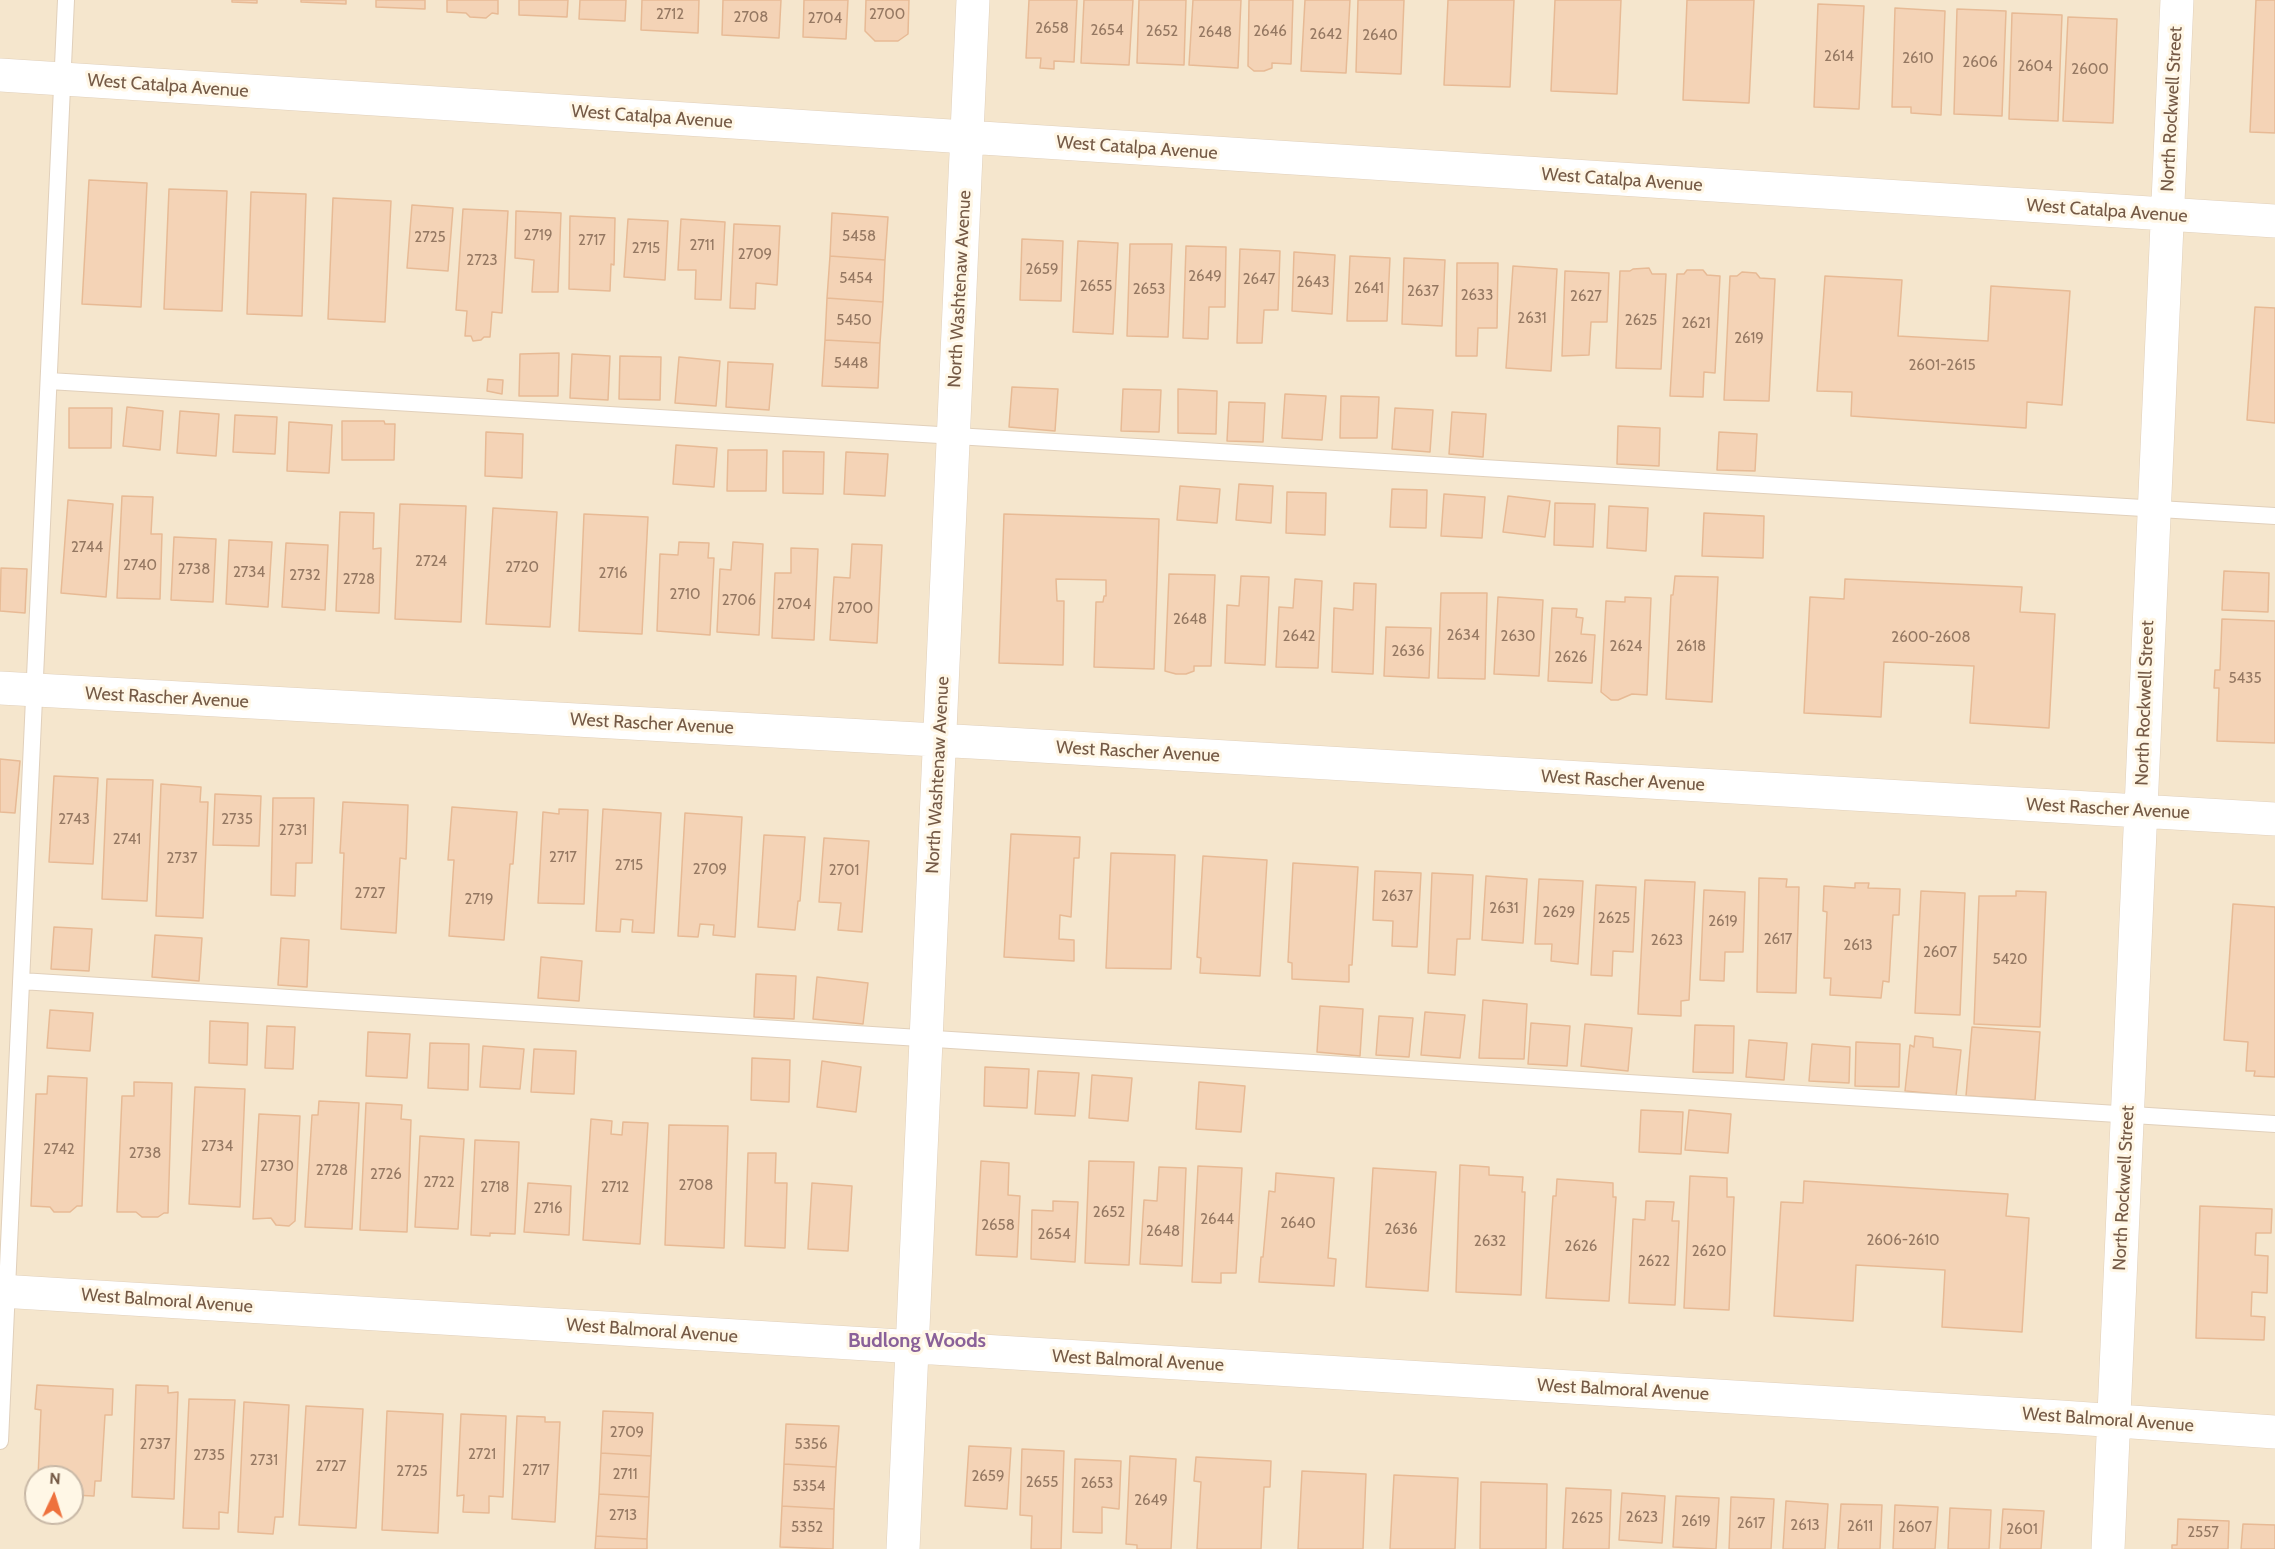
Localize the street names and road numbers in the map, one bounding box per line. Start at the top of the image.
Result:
street label: North Rockwell Street [2157,26,2187,192]
street label: West Catalpa Avenue [87,70,249,102]
street label: West Catalpa Avenue [571,101,733,133]
street label: West Catalpa Avenue [1056,132,1218,164]
street label: West Catalpa Avenue [1541,164,1703,196]
street label: North Washtenaw Avenue [944,190,976,388]
street label: West Catalpa Avenue [2026,195,2188,227]
street label: North Rockwell Street [2131,620,2159,786]
street label: North Washtenaw Avenue [922,676,954,874]
street label: West Rascher Avenue [85,683,249,713]
street label: West Rascher Avenue [570,709,734,739]
street label: West Rascher Avenue [1056,737,1220,767]
street label: West Rascher Avenue [1541,766,1705,796]
street label: West Rascher Avenue [2026,794,2190,824]
street label: North Rockwell Street [2109,1105,2139,1271]
street label: West Balmoral Avenue [80,1284,254,1318]
street label: West Balmoral Avenue [565,1314,739,1348]
street label: West Balmoral Avenue [1052,1346,1224,1376]
street label: West Balmoral Avenue [1537,1375,1709,1405]
street label: West Balmoral Avenue [2021,1403,2195,1437]

